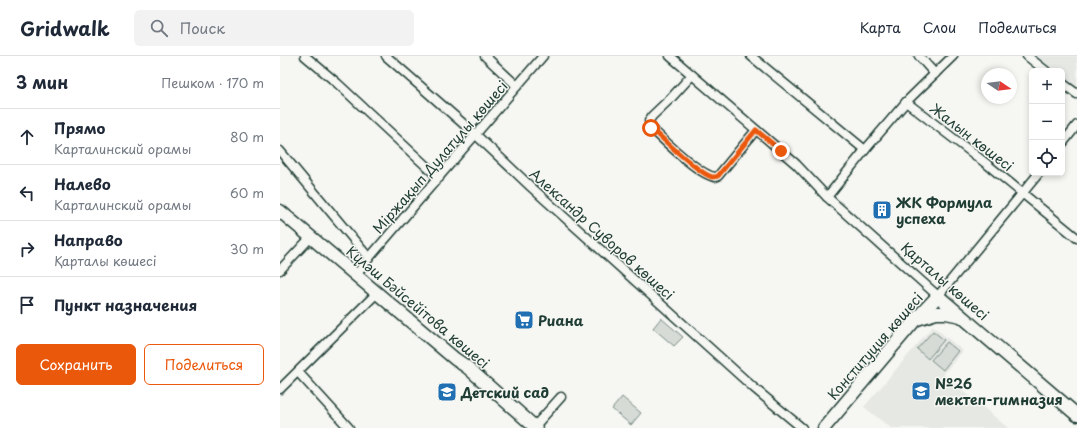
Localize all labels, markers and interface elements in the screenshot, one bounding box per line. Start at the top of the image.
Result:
search box [134,10,414,46]
text: Gridwalk [20,14,110,42]
text: Поиск [180,16,225,39]
icon: search [148,17,170,39]
text: Карта [860,17,901,38]
text: Слои [923,17,956,38]
text: Поделиться [978,17,1057,38]
north arrow [981,68,1017,104]
map controls [1029,68,1065,176]
button: + [1029,68,1065,104]
text: 3 мин [16,69,68,95]
text: Пешком · 170 m [161,73,264,92]
street label: Міржақып Дулатұлы көшесі [368,76,512,238]
street label: Жалын көшесі [926,98,1018,176]
button: − [1029,104,1065,140]
text: Прямо [54,116,105,139]
route start [642,119,660,137]
icon: ahead [16,126,38,148]
text: 80 m [230,127,264,146]
text: Карталинский орамы [54,139,191,158]
button: locate [1029,140,1065,176]
route end [772,142,790,160]
street label: Александр Суворов көшесі [525,163,679,305]
text: Налево [54,172,111,195]
icon: left [16,182,38,204]
text: 60 m [230,183,264,202]
place label: ЖК Формула успеха [895,192,993,229]
text: Карталинский орамы [54,195,191,214]
building icon: ЖК Формула успеха [871,199,893,221]
text: Направо [54,228,123,251]
street label: Қарталы көшесі [896,237,994,325]
icon: right [16,238,38,260]
text: 30 m [230,239,264,258]
street label: Күләш Бәйсейітова көшесі [342,241,494,373]
text: Қарталы көшесі [54,251,157,270]
street label: Конституция көшесі [822,288,928,404]
text: Пункт назначения [54,293,197,316]
icon: arrive [16,294,38,316]
supermarket icon: Риана [513,309,535,331]
place label: Риана [538,310,584,331]
button: Сохранить [16,344,136,385]
button: Поделиться [144,344,264,385]
place label: №26 мектеп-гимназия [935,373,1063,410]
school or university icon: №26 мектеп-гимназия [910,380,932,402]
school or university icon: Детский сад [436,381,458,403]
place label: Детский сад [460,382,549,403]

